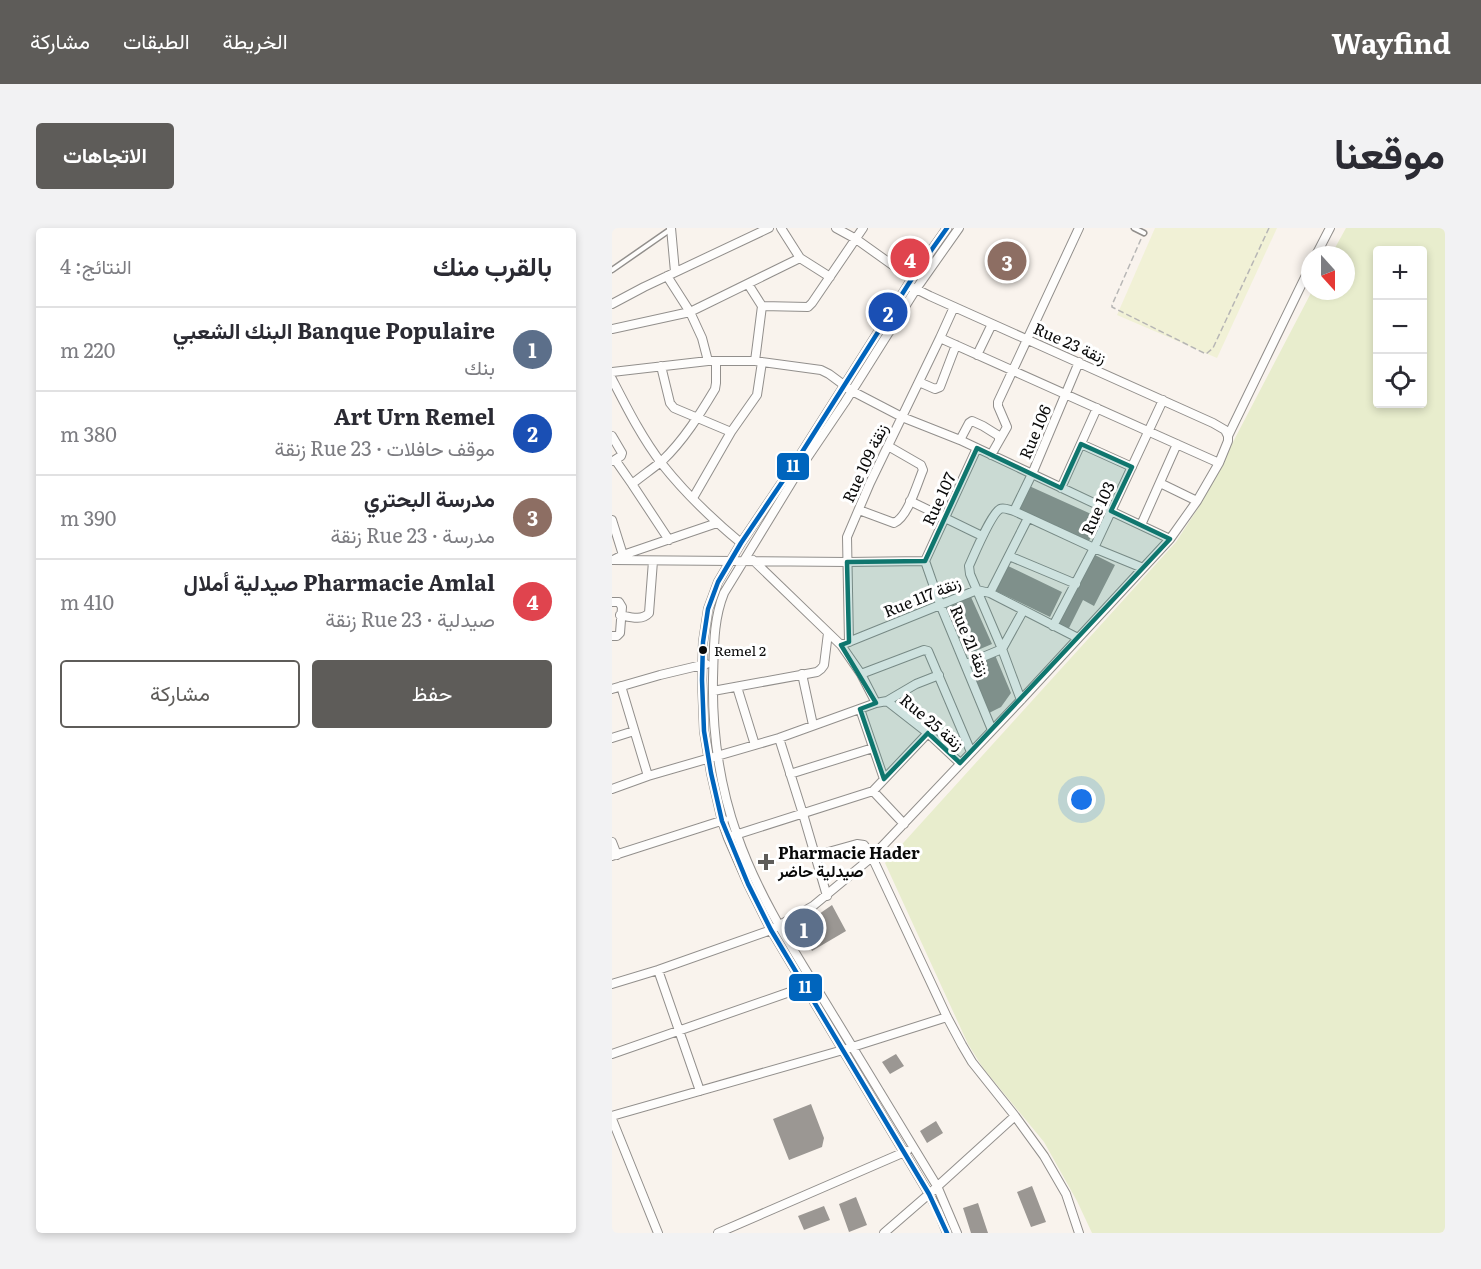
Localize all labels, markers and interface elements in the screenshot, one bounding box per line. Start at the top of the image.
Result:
text: Wayfind [1331,21,1451,63]
text: مشاركة [30,24,90,55]
text: الطبقات [123,24,190,55]
text: الخريطة [223,24,288,55]
text: موقعنا [1334,120,1445,182]
button: الاتجاهات [36,123,174,189]
pin: 4 [890,236,930,280]
pin: 3 [988,238,1026,284]
text: بالقرب منك [433,245,552,284]
north arrow [1301,246,1355,300]
map controls [1373,246,1427,408]
button: + [1373,246,1427,300]
text: النتائج: 4 [60,250,132,280]
pin: 2 [868,290,908,334]
button: − [1373,300,1427,354]
text: Banque Populaire البنك الشعبي [173,313,495,346]
street label: Rue 23 زنقة [1030,315,1111,369]
text: 220 m [60,334,115,364]
text: 1 [528,334,537,364]
text: بنك [464,351,495,381]
button: locate [1373,354,1427,408]
text: Art Urn Remel [334,399,495,432]
street label: Rue 106 [1012,400,1056,462]
text: 380 m [60,418,117,448]
text: 2 [527,418,538,448]
street label: Rue 109 زنقة [835,419,893,506]
text: موقف حافلات · Rue 23 زنقة [275,432,495,462]
line badge: 11 [776,452,810,481]
text: 11 [786,453,800,477]
street label: Rue 107 [915,468,961,529]
street label: Rue 103 [1074,477,1120,538]
text: مدرسة البحتري [364,481,495,514]
text: 390 m [60,502,116,532]
text: 3 [527,502,538,532]
text: مدرسة · Rue 23 زنقة [330,519,495,549]
text: Pharmacie Amlal صيدلية أملال [184,565,495,598]
street label: Rue 117 زنقة [879,570,964,622]
text: 410 m [60,586,114,616]
text: 4 [526,586,539,616]
street label: Rue 21 زنقة [945,601,997,680]
text: صيدلية · Rue 23 زنقة [325,603,495,633]
place label: Remel 2 [714,640,766,660]
marker: Remel 2 [697,644,709,656]
button: مشاركة [60,660,300,728]
button: حفظ [312,660,552,728]
street label: Rue 25 زنقة [895,687,970,755]
your location [1067,785,1096,814]
place label: Pharmacie Hader صيدلية حاضر [777,840,920,882]
marker: Pharmacie Hader صيدلية حاضر [759,855,773,869]
pin: 1 [784,906,824,950]
line badge: 11 [788,973,823,1002]
text: 11 [798,974,812,998]

